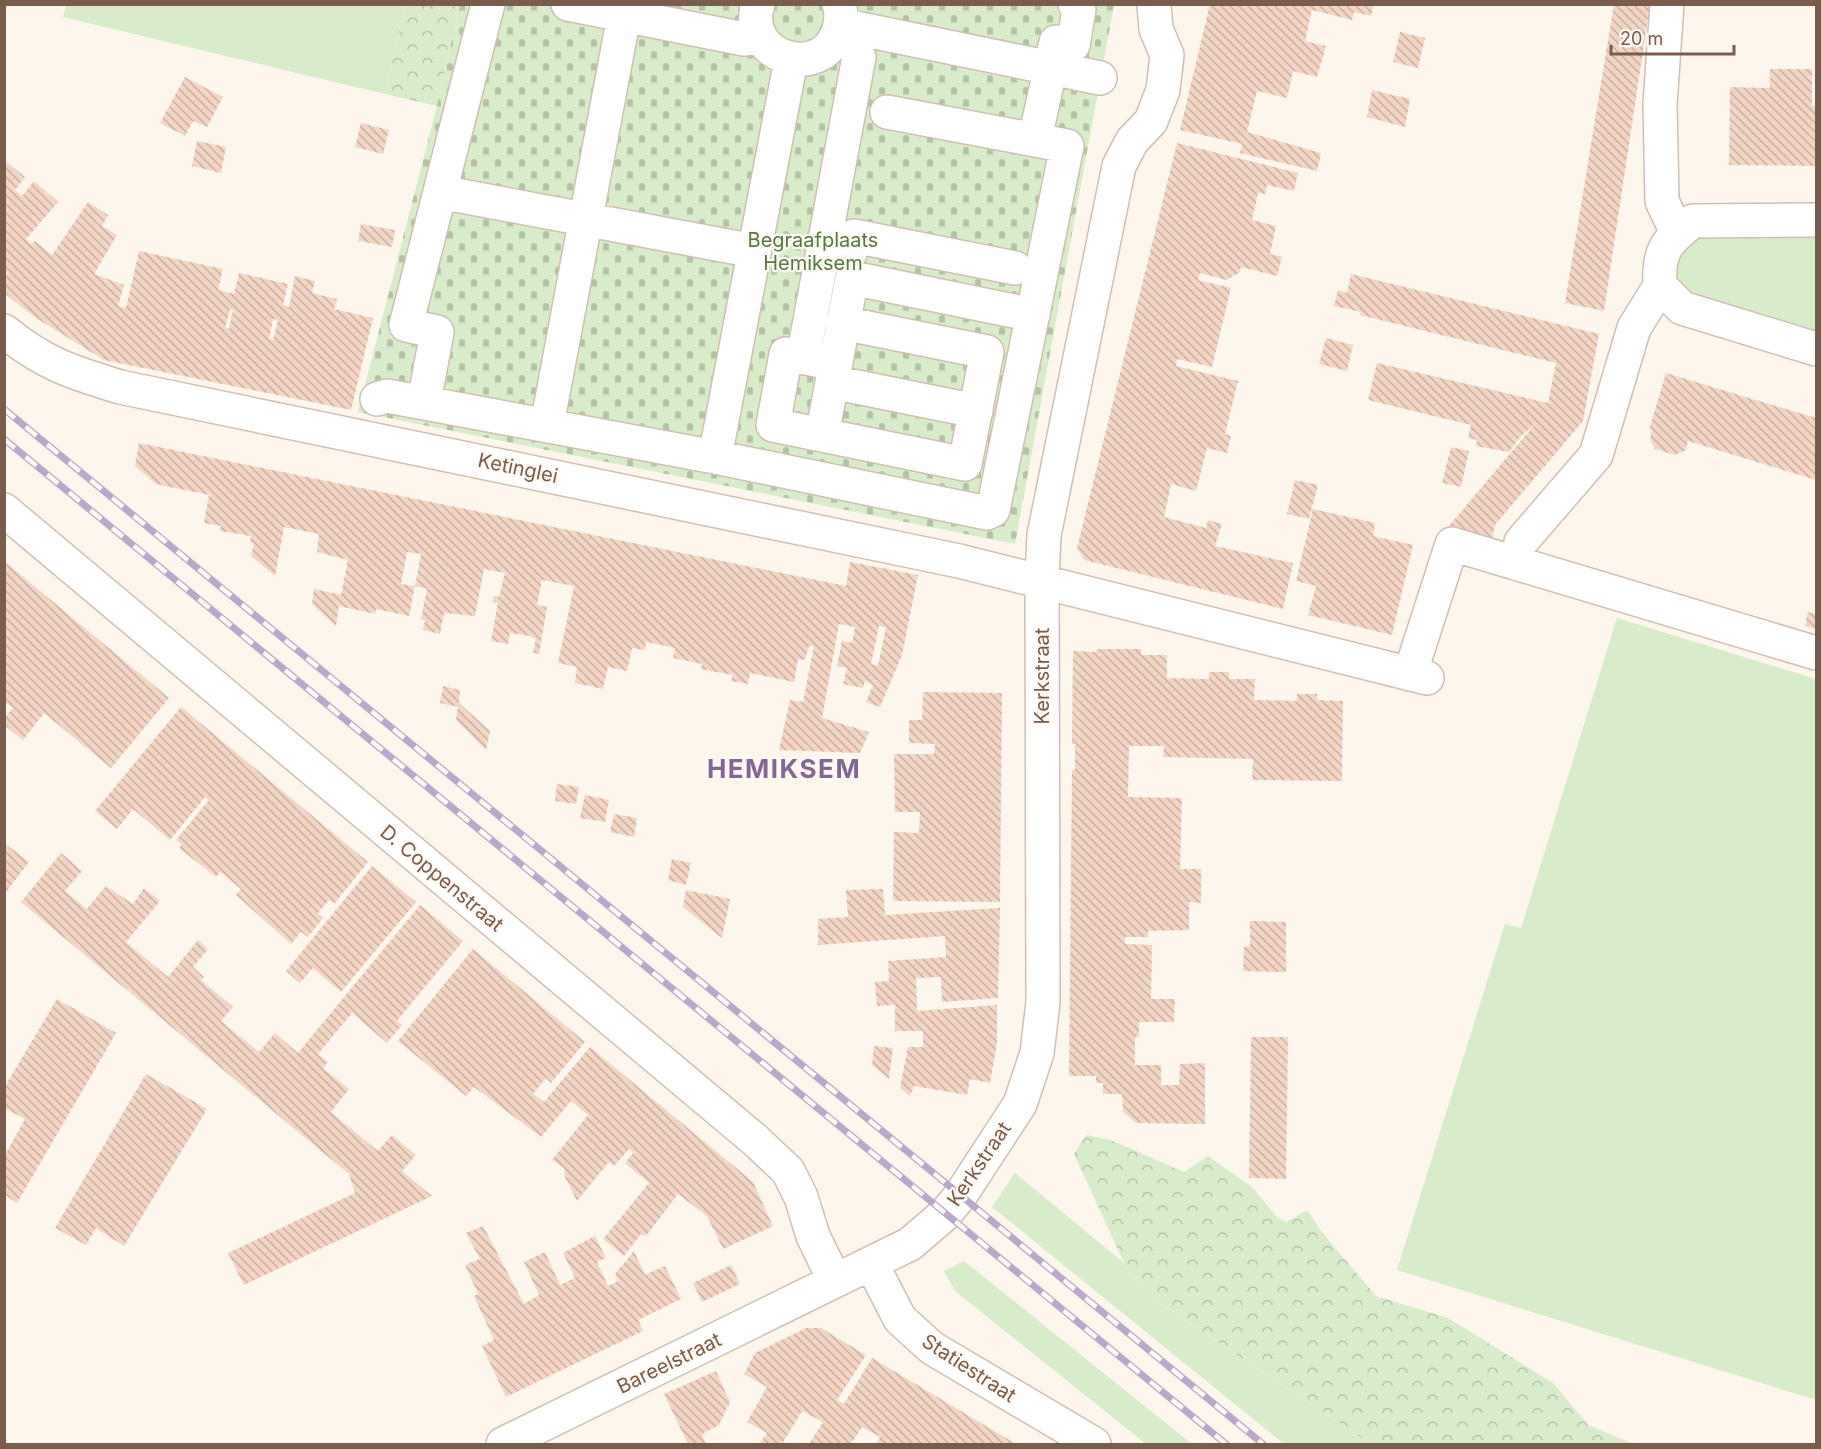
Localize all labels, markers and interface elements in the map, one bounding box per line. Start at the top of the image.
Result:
scale bar [1611,18,1734,56]
text: 20 m [1620,28,1663,49]
park label: Begraafplaats Hemiksem [748,228,878,275]
street label: Ketinglei [476,448,560,488]
street label: Kerkstraat [1030,627,1054,724]
district label: HEMIKSEM [707,753,861,784]
street label: D. Coppenstraat [376,820,509,937]
street label: Kerkstraat [942,1117,1016,1211]
street label: Bareelstraat [613,1327,726,1399]
street label: Statiestraat [917,1329,1021,1408]

